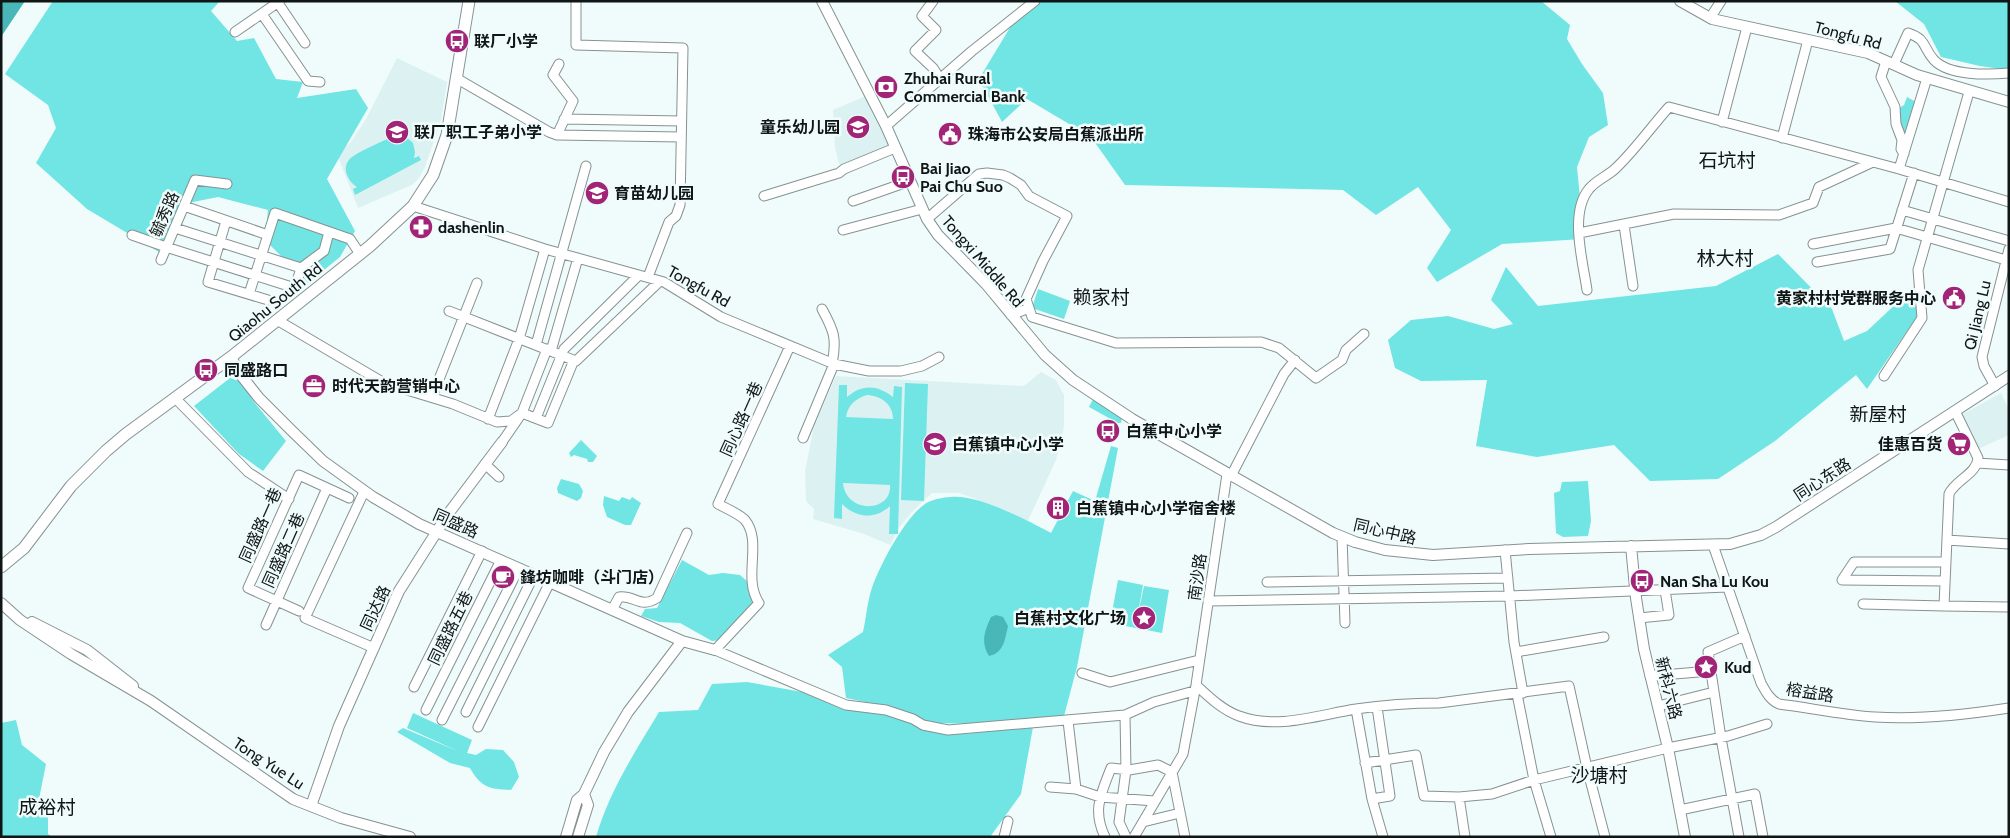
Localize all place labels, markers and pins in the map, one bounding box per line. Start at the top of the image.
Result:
bus stop icon: 联厂小学 [444,28,470,54]
place label: 联厂小学 [474,32,538,51]
place label: Zhuhai Rural Commercial Bank [904,69,1026,106]
bank icon: Zhuhai Rural Commercial Bank [873,74,899,100]
school or university icon: 童乐幼儿园 [845,114,871,140]
place label: 童乐幼儿园 [760,118,840,137]
school or university icon: 联厂职工子弟小学 [384,119,410,145]
public building icon: 珠海市公安局白蕉派出所 [937,121,963,147]
place label: 联厂职工子弟小学 [414,123,542,142]
place label: 珠海市公安局白蕉派出所 [968,125,1144,144]
place label: Bai Jiao Pai Chu Suo [920,159,1003,196]
bus stop icon: Bai Jiao Pai Chu Suo [890,164,916,190]
school or university icon: 育苗幼儿园 [584,180,610,206]
place label: 育苗幼儿园 [614,184,694,203]
pharmacy icon: dashenlin [408,214,434,240]
place label: dashenlin [438,218,505,237]
public building icon: 黄家村村党群服务中心 [1941,285,1967,311]
place label: 黄家村村党群服务中心 [1776,289,1936,308]
bus stop icon: 同盛路口 [193,357,219,383]
place label: 同盛路口 [224,361,288,380]
office icon: 时代天韵营销中心 [301,373,327,399]
place label: 时代天韵营销中心 [332,377,460,396]
bus stop icon: 白蕉中心小学 [1095,418,1121,444]
place label: 白蕉中心小学 [1126,422,1222,441]
school or university icon: 白蕉镇中心小学 [922,431,948,457]
supermarket icon: 佳惠百货 [1946,431,1972,457]
place label: 白蕉镇中心小学 [952,435,1064,454]
place label: 佳惠百货 [1878,435,1942,454]
building icon: 白蕉镇中心小学宿舍楼 [1045,495,1071,521]
place label: 白蕉镇中心小学宿舍楼 [1076,499,1236,518]
cafe icon: 鋒坊咖啡（斗门店） [490,564,516,590]
place label: 鋒坊咖啡（斗门店） [520,568,664,587]
bus stop icon: Nan Sha Lu Kou [1629,568,1655,594]
place label: Nan Sha Lu Kou [1660,572,1769,591]
place icon: 白蕉村文化广场 [1131,605,1157,631]
place label: 白蕉村文化广场 [1014,609,1126,628]
place icon: Kud [1693,654,1719,680]
place label: Kud [1724,658,1752,677]

